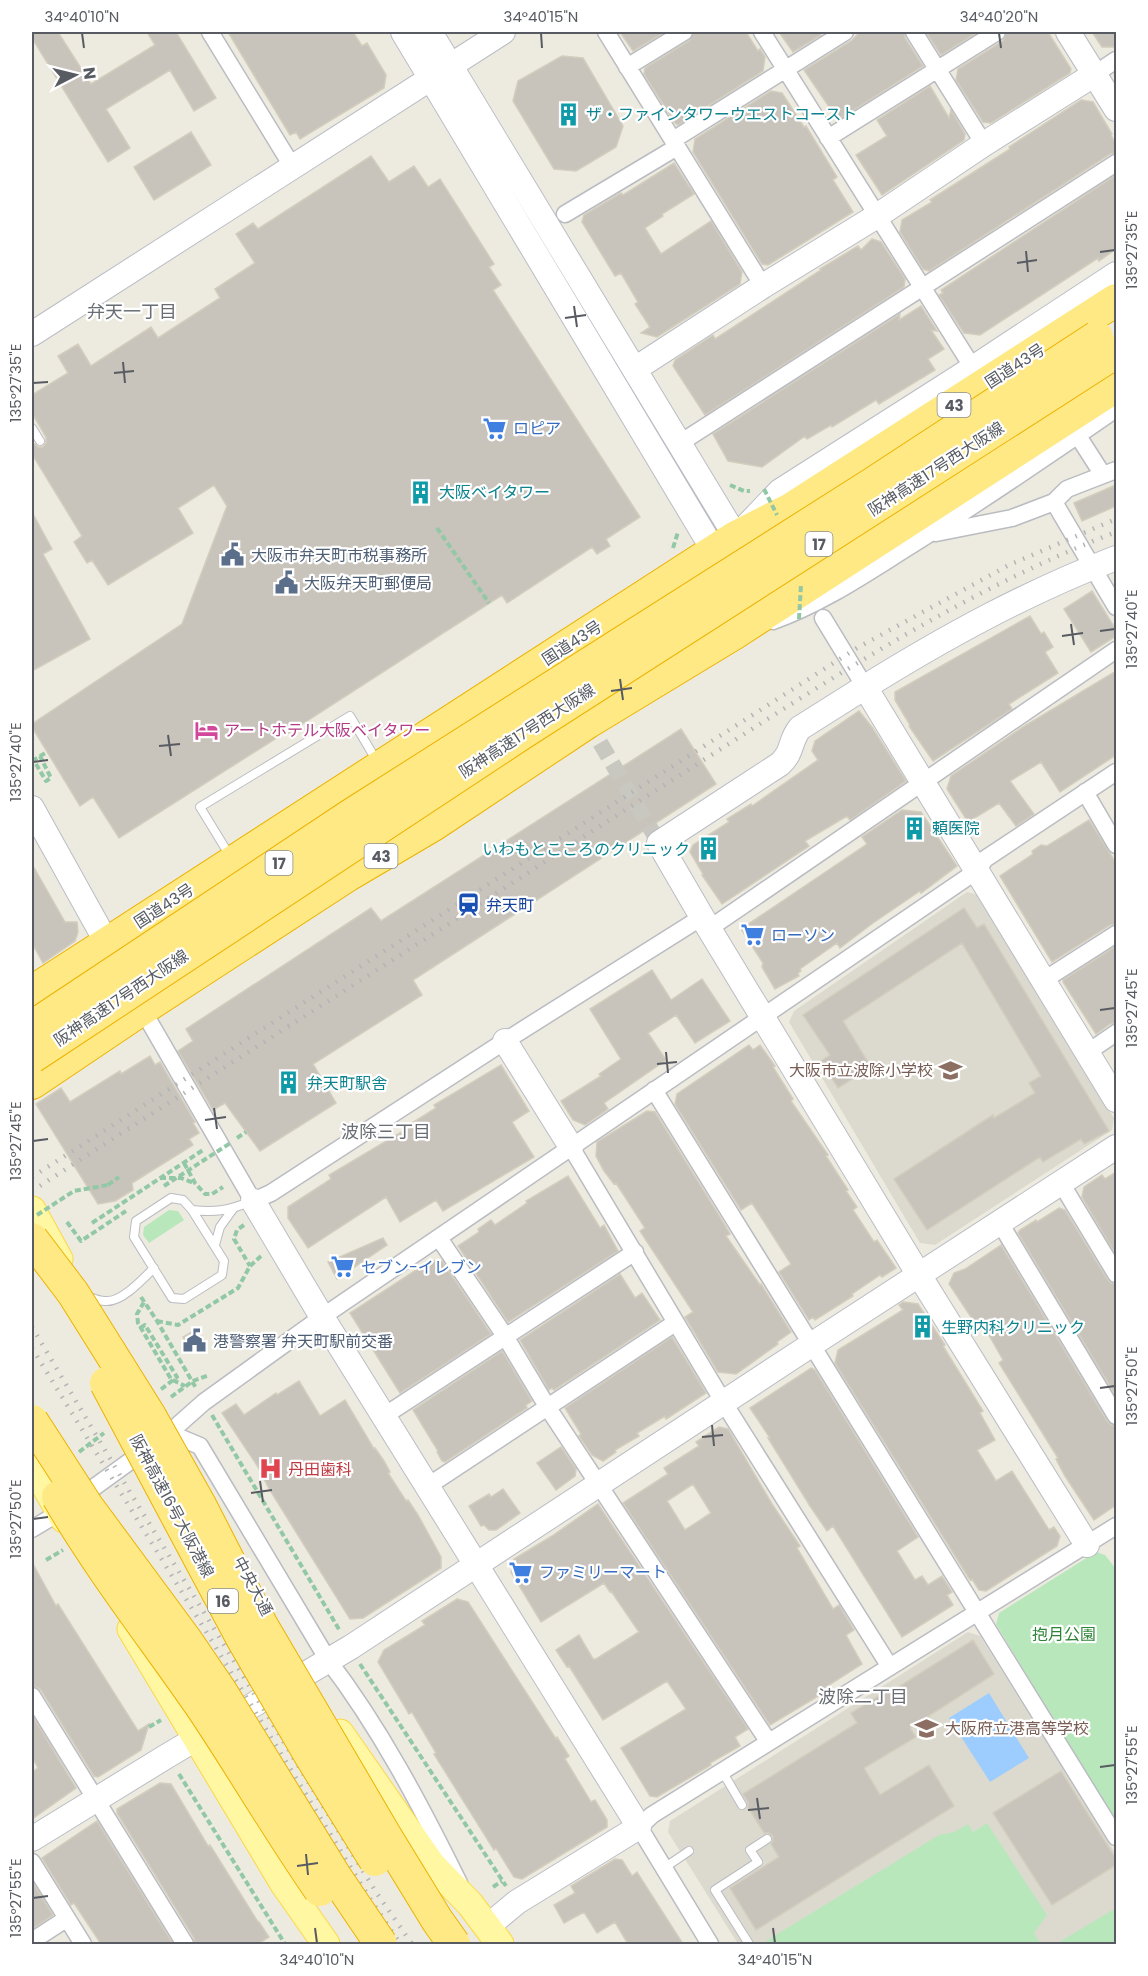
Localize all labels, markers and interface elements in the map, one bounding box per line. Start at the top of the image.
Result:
text: 34°40'10"N [45,6,119,27]
text: 34°40'15"N [504,6,578,27]
text: 34°40'20"N [960,6,1038,27]
north arrow [45,45,105,105]
text: N [77,66,102,81]
building icon: ザ・ファインタワーウエストコースト [555,101,581,127]
place label: ザ・ファインタワーウエストコースト [586,103,857,126]
text: 135°27'35"E [1121,211,1142,289]
district label: 弁天一丁目 [87,299,177,324]
street label: 国道43号 [980,338,1050,394]
text: 135°27'35"E [5,344,26,422]
road number: 43 [938,393,970,417]
supermarket icon: ロピア [482,415,508,441]
street label: 阪神高速17号西大阪線 [864,416,1008,522]
place label: ロピア [513,417,561,440]
building icon: 大阪ベイタワー [408,479,434,505]
place label: 大阪ベイタワー [439,481,550,504]
road number: 17 [806,532,832,556]
public building icon: 大阪市弁天町市税事務所 [220,542,246,568]
place label: 大阪市弁天町市税事務所 [251,544,427,567]
public building icon: 大阪弁天町郵便局 [273,570,299,596]
place label: 大阪弁天町郵便局 [304,572,432,595]
text: 135°27'40"E [1121,589,1142,669]
street label: 国道43号 [537,615,607,671]
street label: 阪神高速17号西大阪線 [455,678,599,784]
hotel icon: アートホテル大阪ベイタワー [193,717,219,743]
place label: アートホテル大阪ベイタワー [224,719,430,742]
text: 135°27'40"E [5,722,26,802]
building icon: 頼医院 [901,815,927,841]
place label: 頼医院 [932,817,980,840]
building icon: いわもとこころのクリニック [695,836,721,862]
place label: いわもとこころのクリニック [482,838,690,861]
road number: 43 [364,844,398,868]
road number: 17 [266,851,292,875]
street label: 国道43号 [129,878,199,934]
station icon: 弁天町 [455,892,481,918]
place label: 弁天町 [486,894,534,917]
supermarket icon: ローソン [740,922,766,948]
place label: ローソン [771,924,835,947]
street label: 阪神高速17号西大阪線 [49,944,193,1052]
text: 135°27'45"E [1121,968,1142,1048]
school or university icon: 大阪市立波除小学校 [938,1057,964,1083]
place label: 大阪市立波除小学校 [789,1059,933,1082]
building icon: 弁天町駅舎 [276,1070,302,1096]
place label: 弁天町駅舎 [307,1072,387,1095]
text: 135°27'45"E [5,1101,26,1181]
district label: 波除三丁目 [341,1119,431,1144]
supermarket icon: セブン-イレブン [330,1254,356,1280]
place label: セブン-イレブン [361,1256,482,1279]
building icon: 生野内科クリニック [910,1314,936,1340]
place label: 生野内科クリニック [941,1316,1085,1339]
public building icon: 港警察署 弁天町駅前交番 [182,1328,208,1354]
place label: 港警察署 弁天町駅前交番 [213,1330,393,1353]
text: 135°27'50"E [1121,1346,1142,1426]
street label: 阪神高速16号大阪港線 [124,1430,220,1582]
hospital icon: 丹田歯科 [257,1456,283,1482]
place label: 丹田歯科 [288,1458,352,1481]
text: 135°27'50"E [5,1479,26,1559]
street label: 中央大通 [228,1552,278,1620]
supermarket icon: ファミリーマート [508,1559,534,1585]
place label: ファミリーマート [539,1561,667,1584]
road number: 16 [208,1589,238,1613]
park label: 抱月公園 [1032,1623,1096,1646]
district label: 波除二丁目 [818,1684,908,1709]
school or university icon: 大阪府立港高等学校 [914,1715,940,1741]
place label: 大阪府立港高等学校 [945,1717,1089,1740]
text: 135°27'55"E [1121,1725,1142,1805]
text: 135°27'55"E [5,1858,26,1938]
text: 34°40'10"N [280,1949,354,1970]
text: 34°40'15"N [738,1949,812,1970]

